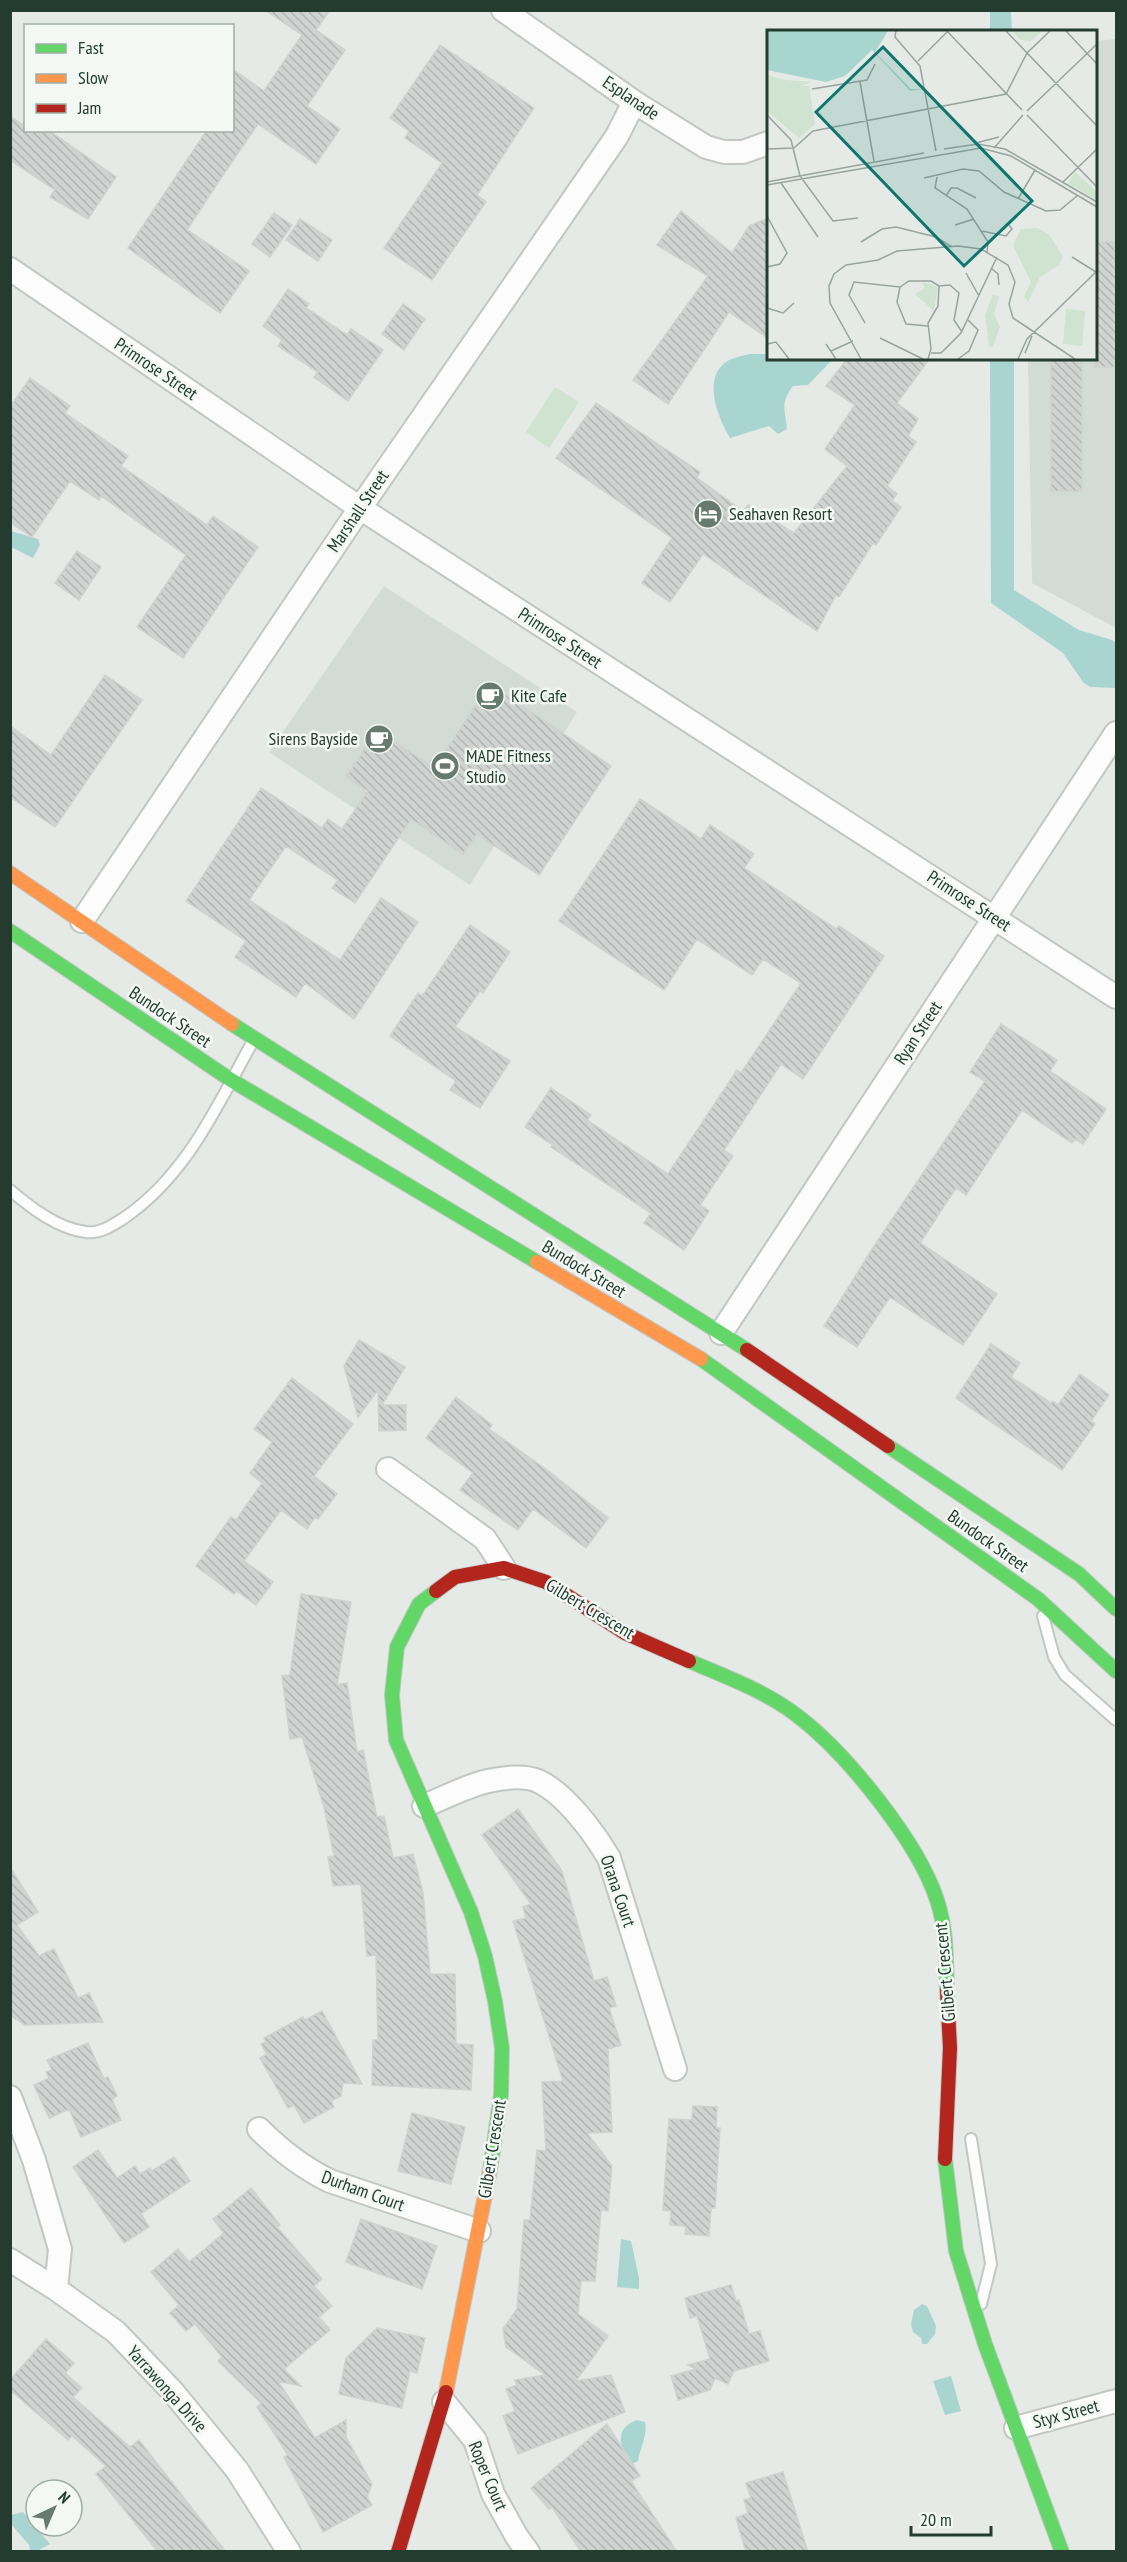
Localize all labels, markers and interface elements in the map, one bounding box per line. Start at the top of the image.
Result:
legend [24,24,234,132]
inset map [767,30,1097,360]
text: Fast [78,36,104,59]
text: Slow [78,66,109,89]
street label: Esplanade [599,70,664,125]
text: Jam [77,96,101,119]
street label: Primrose Street [110,332,202,405]
street label: Marshall Street [322,465,394,556]
hotel icon: Seahaven Resort [692,498,724,530]
place label: Seahaven Resort [729,502,832,525]
street label: Primrose Street [514,602,607,673]
cafe icon: Kite Cafe [474,680,506,712]
place label: Kite Cafe [511,684,567,707]
cafe icon: Sirens Bayside [363,723,395,755]
place label: Sirens Bayside [269,727,358,750]
place label: MADE Fitness Studio [466,744,551,788]
sports icon: MADE Fitness Studio [429,750,461,782]
street label: Primrose Street [923,865,1016,936]
street label: Bundock Street [125,981,216,1052]
street label: Ryan Street [889,997,947,1069]
street label: Bundock Street [538,1235,630,1303]
street label: Bundock Street [943,1504,1033,1577]
street label: Gilbert Crescent [542,1573,639,1644]
street label: Orana Court [595,1852,642,1930]
street label: Gilbert Crescent [929,1922,960,2022]
street label: Gilbert Crescent [472,2098,511,2200]
street label: Durham Court [319,2165,408,2216]
street label: Yarrawonga Drive [122,2340,212,2437]
street label: Styx Street [1030,2394,1101,2433]
street label: Roper Court [464,2438,513,2514]
north arrow [24,2478,84,2538]
text: N [54,2487,74,2507]
scale bar [911,2499,990,2537]
text: 20 m [920,2508,952,2531]

